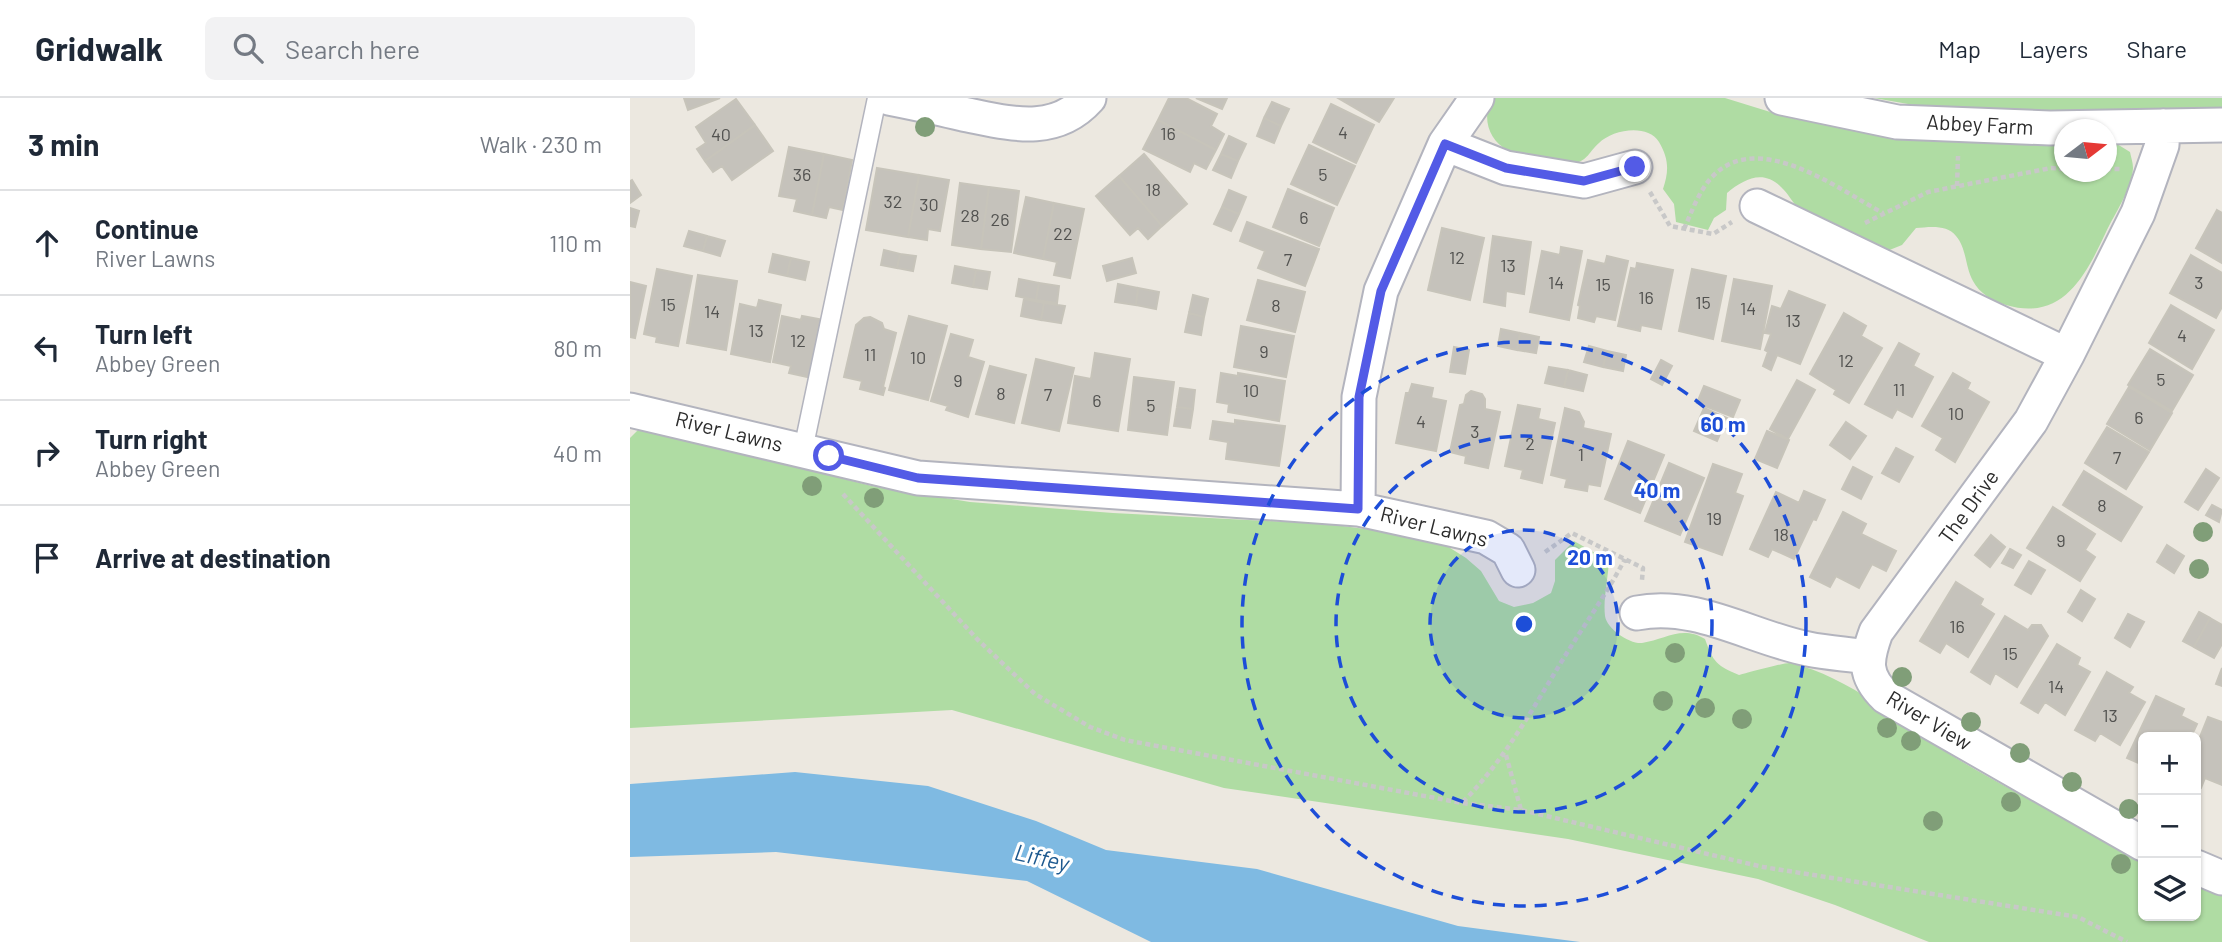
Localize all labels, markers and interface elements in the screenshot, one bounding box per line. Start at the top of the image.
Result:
search box [205,17,695,80]
text: Gridwalk [35,28,163,68]
icon: search [229,29,267,67]
text: Search here [285,33,420,64]
text: Map [1938,34,1981,63]
text: Layers [2019,34,2088,63]
text: Share [2126,34,2187,63]
street label: Abbey Farm [1926,108,2034,139]
north arrow [2054,119,2117,182]
house number: 4 [1338,121,1348,143]
house number: 16 [1160,122,1176,144]
house number: 40 [711,123,731,145]
text: 3 min [28,126,99,162]
text: Walk · 230 m [480,130,602,158]
route end [1619,151,1650,182]
house number: 36 [793,163,811,185]
house number: 5 [1318,163,1328,185]
house number: 18 [1145,178,1161,200]
house number: 32 [884,190,902,212]
house number: 30 [919,193,939,215]
house number: 28 [960,204,980,226]
house number: 6 [1299,206,1309,228]
house number: 26 [991,208,1009,230]
text: Continue [95,213,199,244]
house number: 22 [1053,222,1073,244]
icon: ahead [28,224,66,262]
text: 110 m [549,229,602,257]
text: River Lawns [95,244,215,272]
house number: 12 [1449,246,1465,268]
house number: 7 [1284,248,1293,270]
house number: 13 [1500,254,1516,276]
house number: 14 [1548,271,1564,293]
house number: 3 [2194,271,2204,293]
house number: 15 [1595,273,1611,295]
house number: 16 [1638,286,1654,308]
house number: 15 [1695,291,1711,313]
house number: 15 [660,293,676,315]
house number: 8 [1271,294,1281,316]
house number: 14 [1740,297,1756,319]
house number: 14 [704,300,720,322]
house number: 13 [1785,309,1801,331]
text: Turn left [95,318,193,349]
house number: 13 [748,319,764,341]
house number: 4 [2177,324,2187,346]
icon: left [28,329,66,367]
house number: 12 [790,329,806,351]
text: 80 m [553,334,602,362]
house number: 9 [1259,340,1269,362]
house number: 11 [864,343,876,365]
house number: 10 [910,346,926,368]
text: Abbey Green [95,349,220,377]
house number: 12 [1838,349,1854,371]
house number: 5 [2156,368,2166,390]
house number: 9 [953,369,963,391]
house number: 11 [1893,378,1905,400]
house number: 10 [1243,379,1259,401]
house number: 8 [996,382,1006,404]
house number: 7 [1044,383,1053,405]
house number: 6 [1092,389,1102,411]
house number: 5 [1146,394,1156,416]
house number: 10 [1948,402,1964,424]
street label: River Lawns [673,405,786,456]
house number: 6 [2134,406,2144,428]
house number: 4 [1416,410,1426,432]
text: 60 m [1701,411,1745,436]
house number: 3 [1470,420,1480,442]
text: Turn right [95,423,208,454]
house number: 2 [1525,432,1535,454]
icon: right [28,434,66,472]
text: 40 m [553,439,602,467]
route start [813,440,844,471]
house number: 1 [1578,443,1584,465]
house number: 7 [2113,446,2122,468]
text: Abbey Green [95,454,220,482]
street label: The Drive [1933,464,2003,548]
text: 40 m [1634,477,1680,502]
house number: 8 [2097,494,2107,516]
street label: River Lawns [1378,500,1491,551]
house number: 19 [1706,507,1722,529]
house number: 18 [1773,523,1789,545]
house number: 9 [2056,529,2066,551]
icon: arrive [28,539,66,577]
text: Arrive at destination [95,542,331,573]
text: 20 m [1567,544,1613,569]
centre of rings [1512,612,1536,636]
house number: 16 [1949,615,1965,637]
house number: 15 [2002,642,2018,664]
house number: 14 [2048,675,2064,697]
street label: River View [1883,685,1977,755]
house number: 13 [2102,704,2118,726]
map controls [2138,732,2201,921]
button: + [2138,732,2201,795]
button: − [2138,795,2201,858]
water label: Liffey [1012,837,1073,877]
button: layers [2138,858,2201,921]

